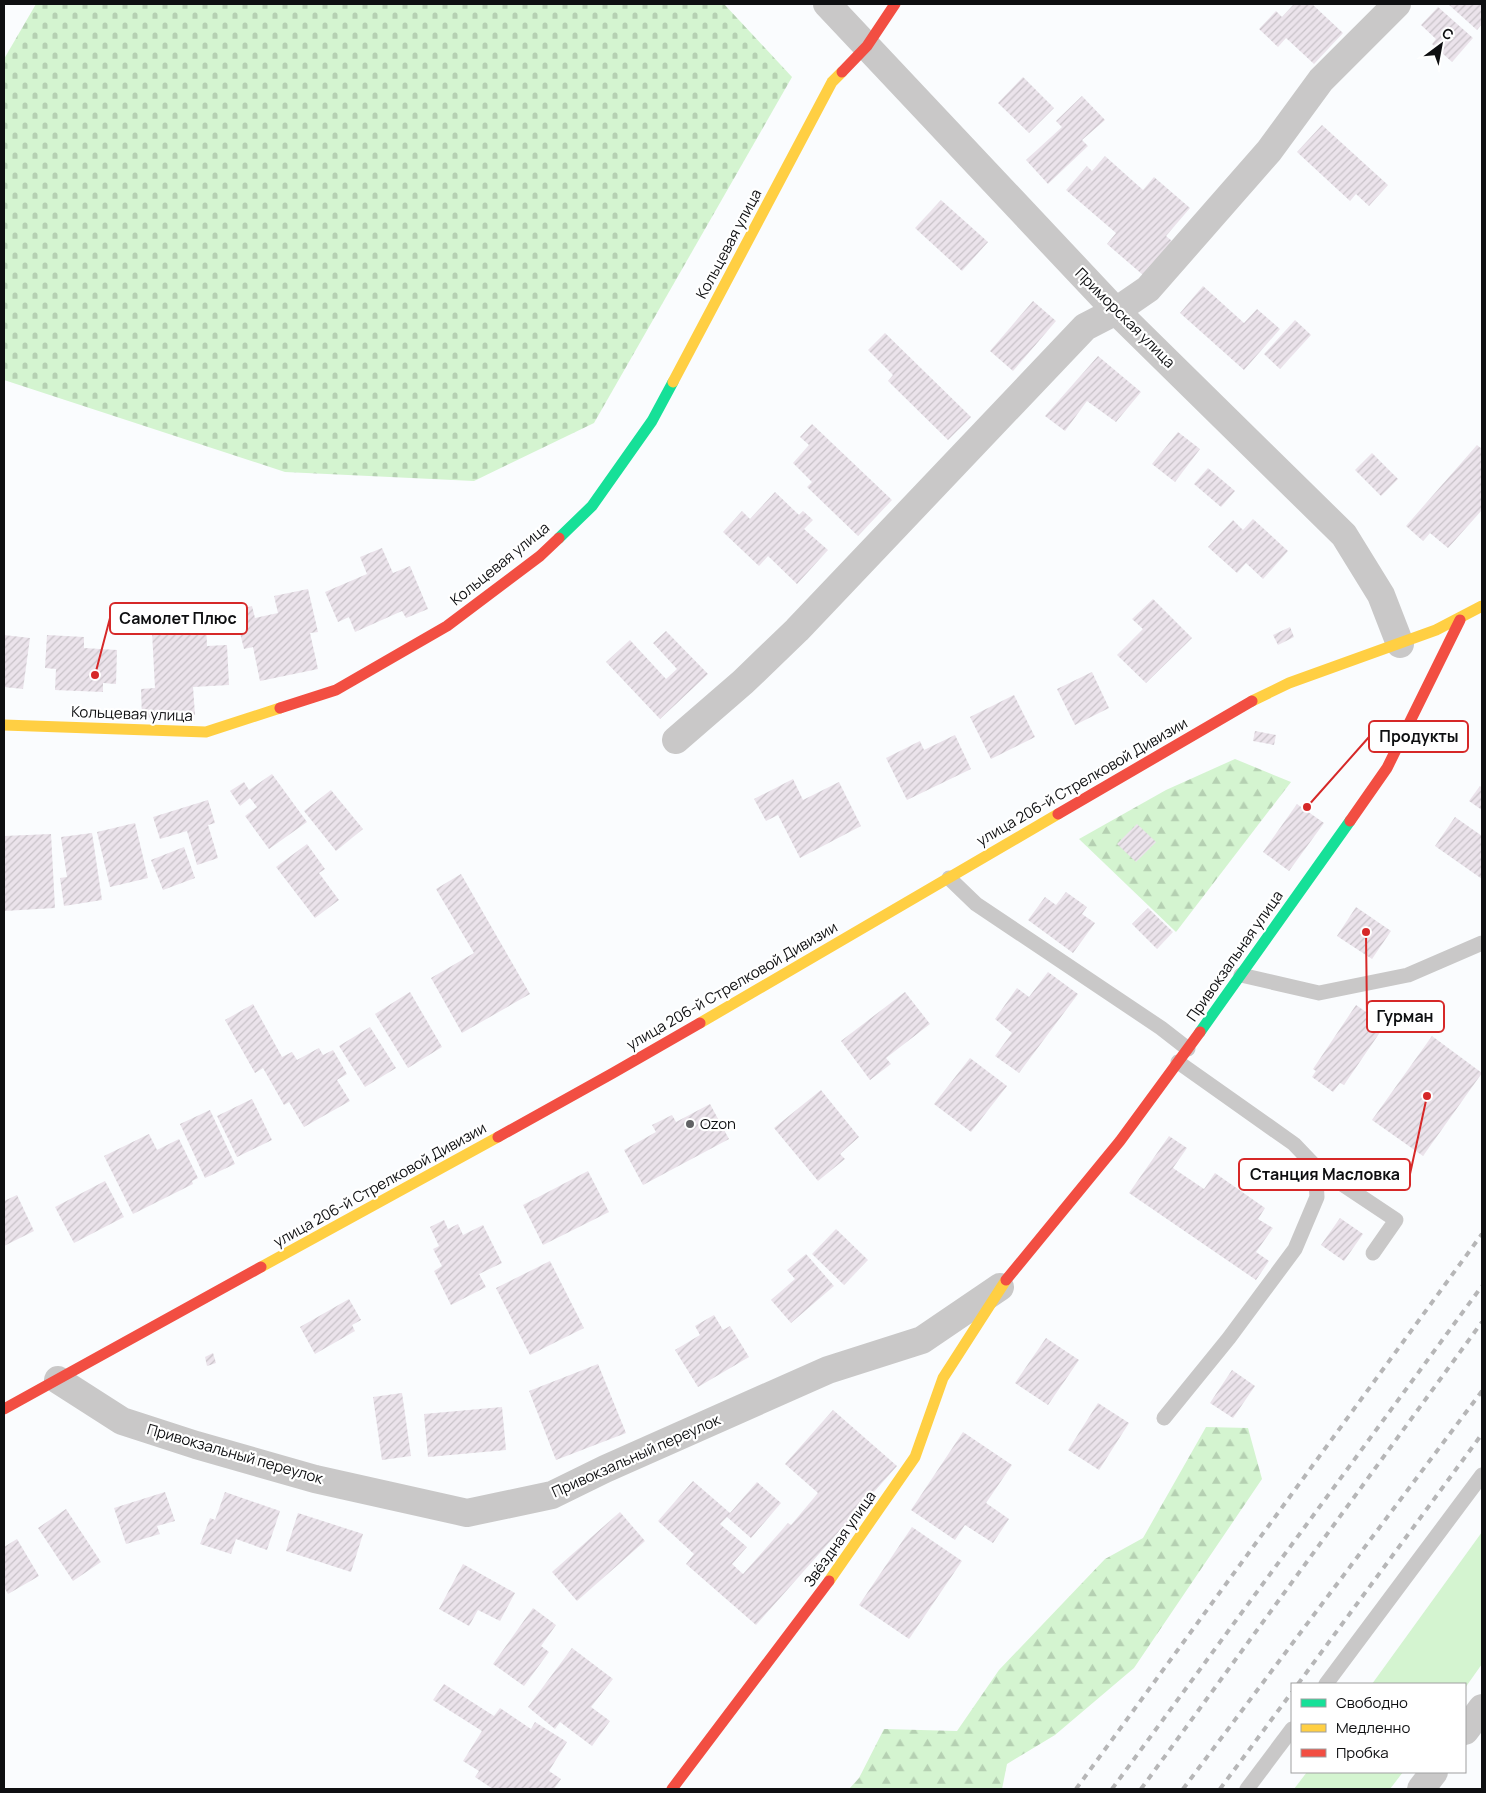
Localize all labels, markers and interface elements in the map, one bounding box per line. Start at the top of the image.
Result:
north arrow [1416,20,1466,70]
text: С [1439,23,1458,44]
street label: Кольцевая улица [691,185,766,302]
street label: Приморская улица [1071,263,1180,372]
street label: Кольцевая улица [446,517,554,610]
callout: Самолет Плюс [110,603,247,634]
text: Самолет Плюс [119,607,237,629]
street label: Кольцевая улица [71,701,193,726]
street label: улица 206-й Стрелковой Дивизии [972,712,1191,851]
callout: Продукты [1369,721,1468,752]
text: Продукты [1379,725,1459,747]
street label: Привокзальная улица [1181,886,1288,1025]
street label: улица 206-й Стрелковой Дивизии [622,916,841,1055]
callout: Гурман [1367,1001,1444,1032]
text: Гурман [1376,1005,1434,1027]
place label: Ozon [700,1113,736,1134]
street label: улица 206-й Стрелковой Дивизии [270,1117,490,1252]
marker: Ozon [684,1118,696,1130]
callout: Станция Масловка [1239,1159,1410,1190]
text: Станция Масловка [1250,1163,1400,1185]
street label: Привокзальный переулок [548,1409,724,1502]
street label: Привокзальный переулок [145,1418,326,1489]
street label: Звёздная улица [799,1486,881,1591]
legend [1291,1683,1466,1773]
text: Свободно [1336,1692,1408,1713]
text: Медленно [1336,1717,1410,1738]
text: Пробка [1336,1742,1389,1763]

